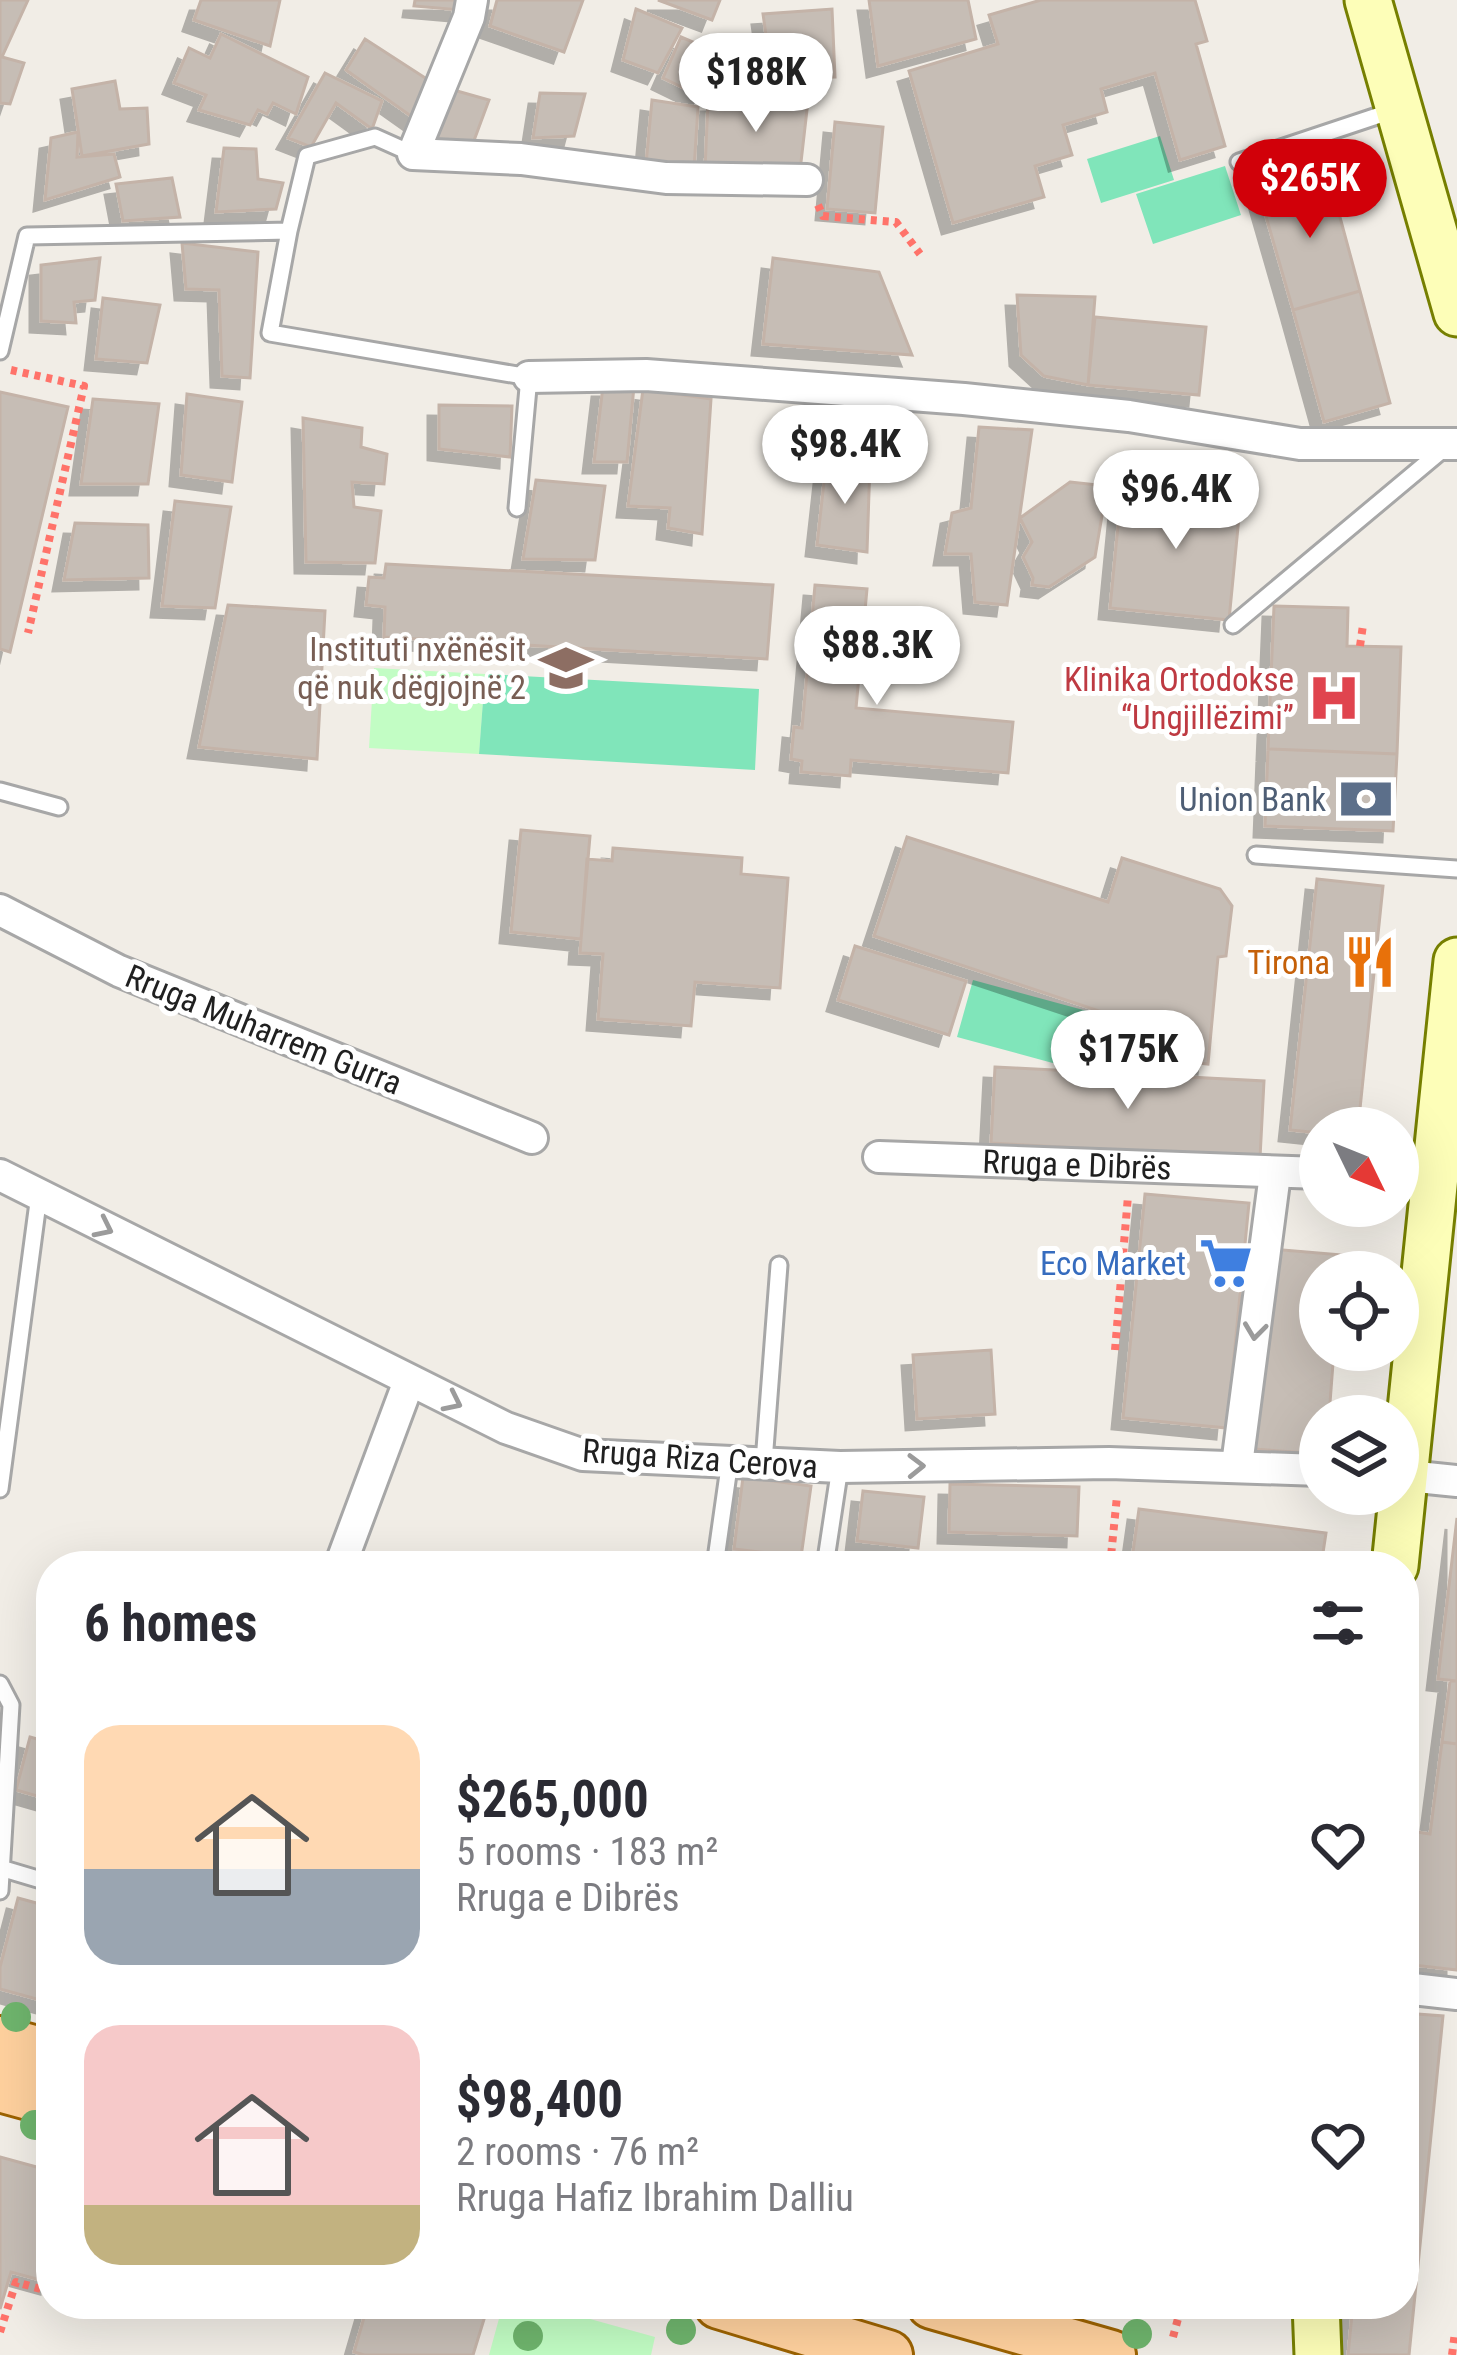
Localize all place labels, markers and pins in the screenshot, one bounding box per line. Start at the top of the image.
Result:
pin: $188K [672,33,840,135]
pin: $265K [1226,139,1394,241]
pin: $98.4K [747,405,943,507]
pin: $96.4K [1078,450,1274,552]
pin: $88.3K [779,606,975,708]
place label: Instituti nxënësit që nuk dëgjojnë 2 [297,630,526,707]
school or university icon: Instituti nxënësit që nuk dëgjojnë 2 [537,639,595,697]
place label: Klinika Ortodokse “Ungjillëzimi” [1064,660,1294,737]
hospital icon: Klinika Ortodokse “Ungjillëzimi” [1305,669,1363,727]
bank icon: Union Bank [1337,770,1395,828]
place label: Union Bank [1179,780,1326,819]
restaurant icon: Tirona [1341,933,1399,991]
place label: Tirona [1247,943,1330,982]
pin: $175K [1044,1010,1212,1112]
supermarket icon: Eco Market [1197,1234,1255,1292]
place label: Eco Market [1040,1244,1186,1283]

